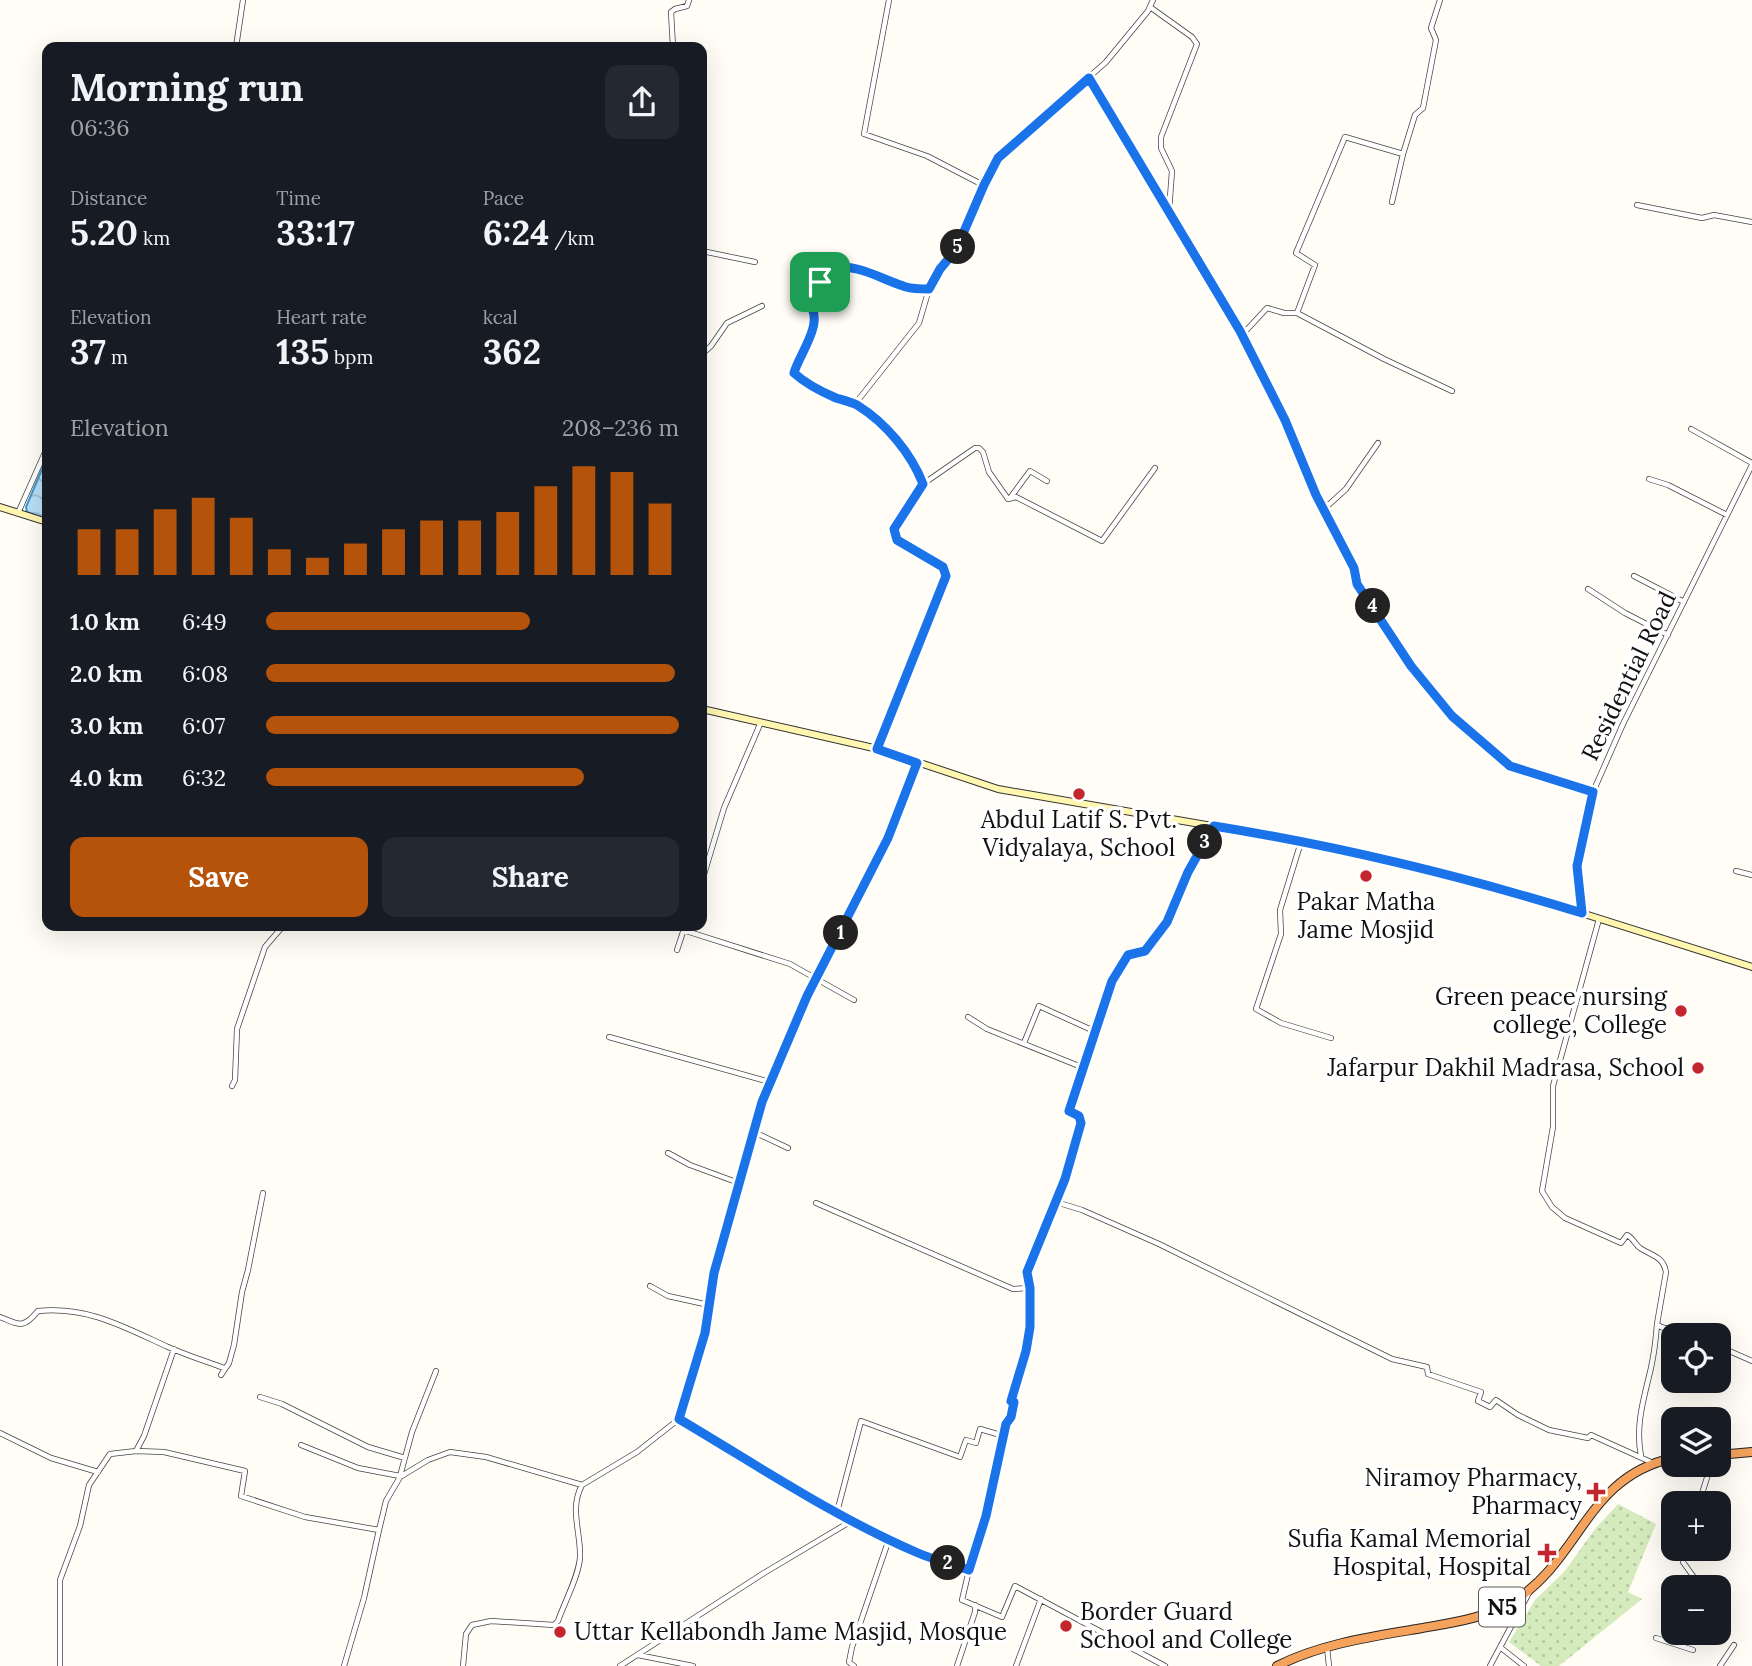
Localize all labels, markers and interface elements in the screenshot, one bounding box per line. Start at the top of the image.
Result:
text: Morning run [70,63,304,111]
button: share [605,65,679,139]
text: 06:36 [70,113,129,142]
text: Distance [70,186,147,210]
text: Time [276,186,321,210]
text: Pace [483,186,524,210]
text: 5.20 [70,210,138,255]
text: 33:17 [276,210,355,255]
text: 6:24 [483,210,549,255]
text: km [138,226,170,250]
text: /km [549,226,595,250]
pin: 5 [940,230,976,264]
text: 5 [952,234,963,258]
pin [790,252,850,312]
icon: arrive [801,263,839,301]
text: Elevation [70,305,152,329]
text: Heart rate [276,305,367,329]
text: kcal [483,305,518,329]
text: 37 [70,329,106,374]
text: 135 [276,329,329,374]
text: 362 [483,329,541,374]
text: m [106,345,128,369]
text: bpm [329,345,373,369]
text: Elevation [70,413,169,442]
text: 208–236 m [562,413,679,442]
street label: Residential Road [1574,586,1683,765]
pin: 4 [1356,588,1390,624]
text: 4 [1367,593,1378,617]
text: 1.0 km [70,607,140,636]
text: 6:49 [182,607,227,636]
text: 2.0 km [70,659,143,688]
text: 6:08 [182,659,228,688]
text: 3.0 km [70,711,143,740]
text: 6:07 [182,711,225,740]
text: 4.0 km [70,763,143,792]
text: 6:32 [182,763,226,792]
marker: Abdul Latif S. Pvt. Vidyalaya, School [1071,786,1087,802]
place label: Abdul Latif S. Pvt. Vidyalaya, School [980,804,1177,863]
pin: 3 [1188,824,1222,860]
text: 3 [1199,829,1210,853]
button: Save [70,837,368,917]
button: Share [382,837,679,917]
marker: Pakar Matha Jame Mosjid [1358,868,1374,884]
place label: Pakar Matha Jame Mosjid [1296,886,1436,945]
pin: 1 [824,916,858,950]
text: 1 [837,920,844,944]
place label: Green peace nursing college, College [1435,981,1668,1040]
marker: Green peace nursing college, College [1673,1003,1689,1019]
place label: Jafarpur Dakhil Madrasa, School [1326,1052,1684,1083]
marker: Jafarpur Dakhil Madrasa, School [1690,1060,1706,1076]
map controls [1661,1323,1731,1645]
button: locate [1661,1323,1731,1393]
button: layers [1661,1407,1731,1477]
place label: Niramoy Pharmacy, Pharmacy [1365,1462,1582,1521]
marker: Niramoy Pharmacy, Pharmacy [1588,1484,1604,1500]
button: + [1661,1491,1731,1561]
place label: Sufia Kamal Memorial Hospital, Hospital [1288,1523,1531,1582]
marker: Sufia Kamal Memorial Hospital, Hospital [1537,1543,1557,1563]
pin: 2 [930,1546,965,1580]
text: 2 [942,1550,953,1574]
button: − [1661,1575,1731,1645]
road number: N5 [1479,1588,1525,1626]
place label: Border Guard School and College [1080,1596,1292,1655]
place label: Uttar Kellabondh Jame Masjid, Mosque [574,1616,1007,1647]
marker: Border Guard School and College [1058,1618,1074,1634]
marker: Uttar Kellabondh Jame Masjid, Mosque [552,1624,568,1640]

